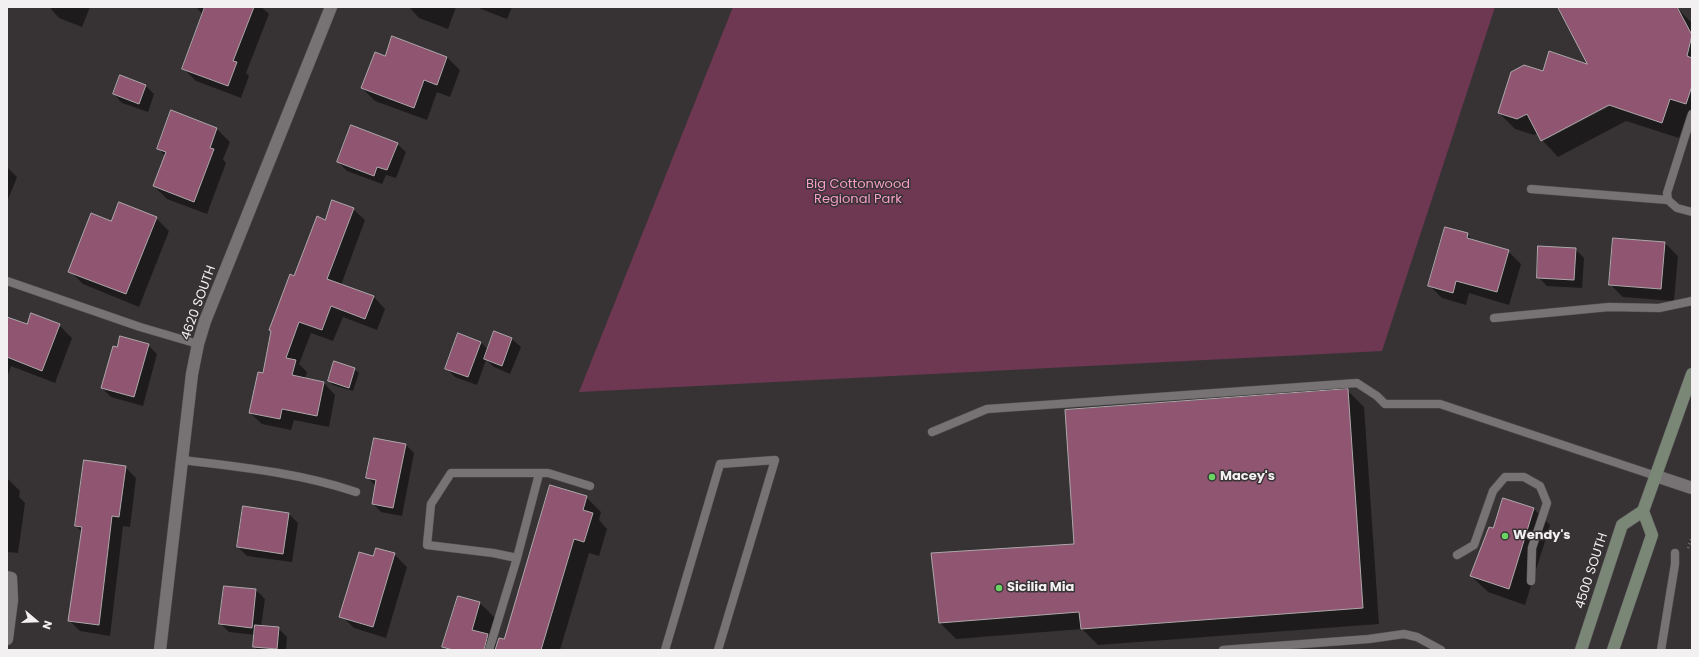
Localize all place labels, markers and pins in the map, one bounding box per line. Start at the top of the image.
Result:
place label: Macey's [1220,469,1275,485]
marker: Macey's [1207,472,1217,482]
place label: Wendy's [1513,528,1571,544]
marker: Wendy's [1500,531,1510,541]
place label: Sicilia Mia [1007,580,1074,596]
marker: Sicilia Mia [994,583,1004,593]

